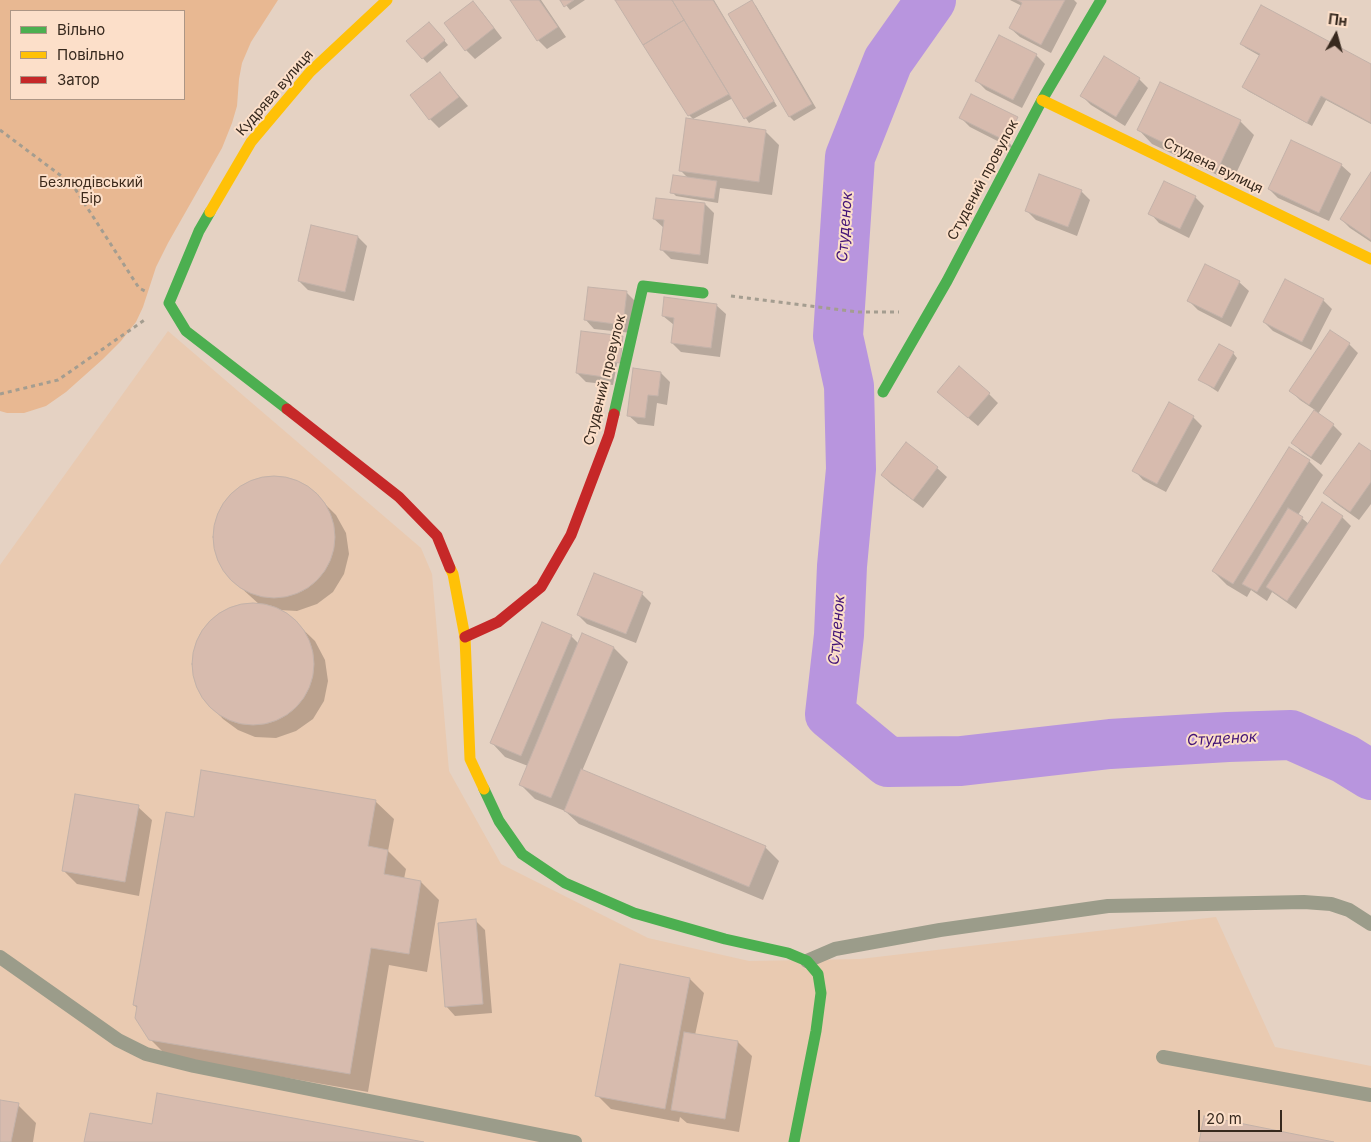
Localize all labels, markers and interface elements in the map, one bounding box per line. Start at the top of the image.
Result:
legend [10,10,185,100]
north arrow [1311,10,1361,60]
text: Пн [1327,10,1348,29]
text: Вільно [57,20,105,39]
text: Повільно [57,45,124,64]
street label: Кудрява вулиця [233,47,317,139]
text: Затор [57,70,100,89]
street label: Студений провулок [944,117,1022,243]
street label: Студена вулиця [1160,135,1266,197]
park label: Безлюдівський Бір [39,175,143,208]
water label: Студенок [834,191,856,263]
street label: Студений провулок [581,313,629,447]
water label: Студенок [825,594,849,666]
water label: Студенок [1187,728,1257,750]
scale bar [1201,1100,1285,1132]
text: 20 m [1206,1109,1242,1128]

